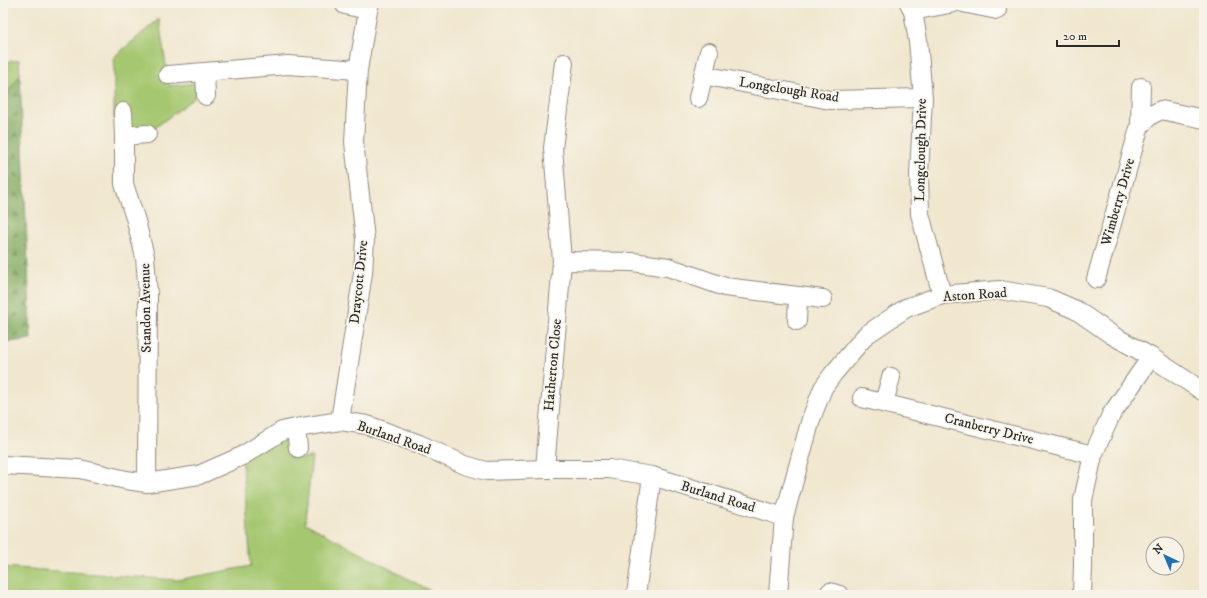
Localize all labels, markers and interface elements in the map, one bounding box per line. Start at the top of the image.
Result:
scale bar [1057,22,1119,48]
text: 20 m [1063,29,1087,44]
street label: Longclough Road [738,73,840,107]
street label: Longclough Drive [911,98,931,202]
street label: Wimberry Drive [1097,156,1139,249]
street label: Draycott Drive [346,239,372,325]
street label: Standon Avenue [136,263,156,353]
street label: Aston Road [942,284,1008,306]
street label: Hatherton Close [540,318,566,412]
street label: Cranberry Drive [943,409,1036,449]
street label: Burland Road [355,417,433,459]
street label: Burland Road [678,477,758,517]
north arrow [1145,536,1185,576]
text: N [1151,541,1167,558]

